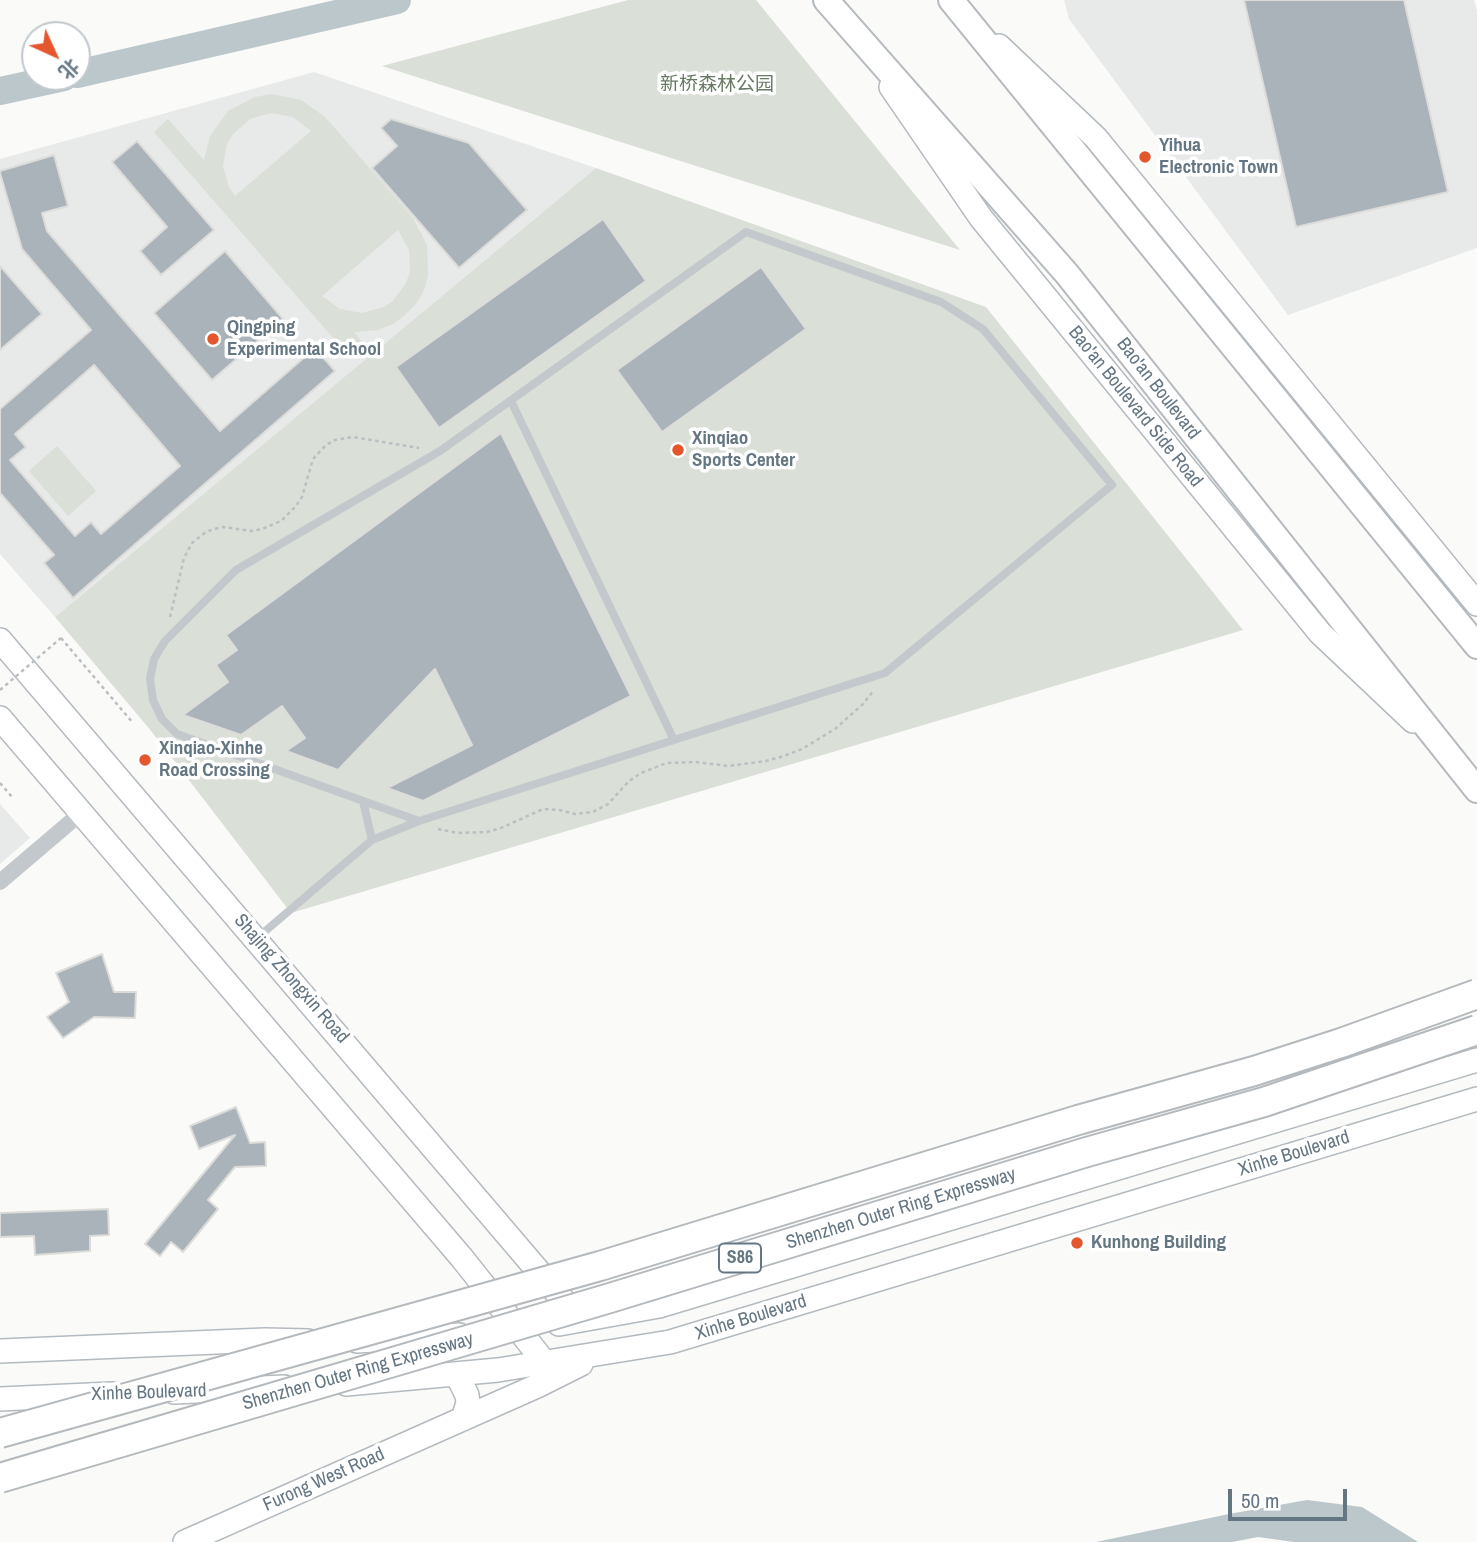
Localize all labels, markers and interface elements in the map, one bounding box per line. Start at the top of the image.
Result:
north arrow [21,21,91,91]
text: 北 [54,54,85,85]
park label: 新桥森林公园 [660,74,774,96]
place label: Yihua Electronic Town [1159,135,1278,179]
marker: Yihua Electronic Town [1137,149,1153,165]
place label: Qingping Experimental School [227,317,381,361]
street label: Bao'an Boulevard Side Road [1063,322,1207,492]
marker: Qingping Experimental School [205,331,221,347]
street label: Bao'an Boulevard [1111,334,1205,444]
place label: Xinqiao Sports Center [692,428,795,472]
marker: Xinqiao Sports Center [670,442,686,458]
place label: Xinqiao-Xinhe Road Crossing [159,738,270,782]
marker: Xinqiao-Xinhe Road Crossing [137,752,153,768]
street label: Shajing Zhongxin Road [229,910,353,1048]
street label: Xinhe Boulevard [1236,1126,1352,1182]
street label: Shenzhen Outer Ring Expressway [783,1163,1019,1255]
place label: Kunhong Building [1091,1232,1226,1254]
marker: Kunhong Building [1069,1235,1085,1251]
road number: S86 [719,1244,761,1273]
street label: Xinhe Boulevard [693,1290,809,1346]
street label: Shenzhen Outer Ring Expressway [240,1328,476,1416]
street label: Xinhe Boulevard [91,1380,207,1406]
street label: Furong West Road [260,1443,388,1517]
scale bar [1232,1476,1351,1520]
text: 50 m [1241,1486,1279,1515]

